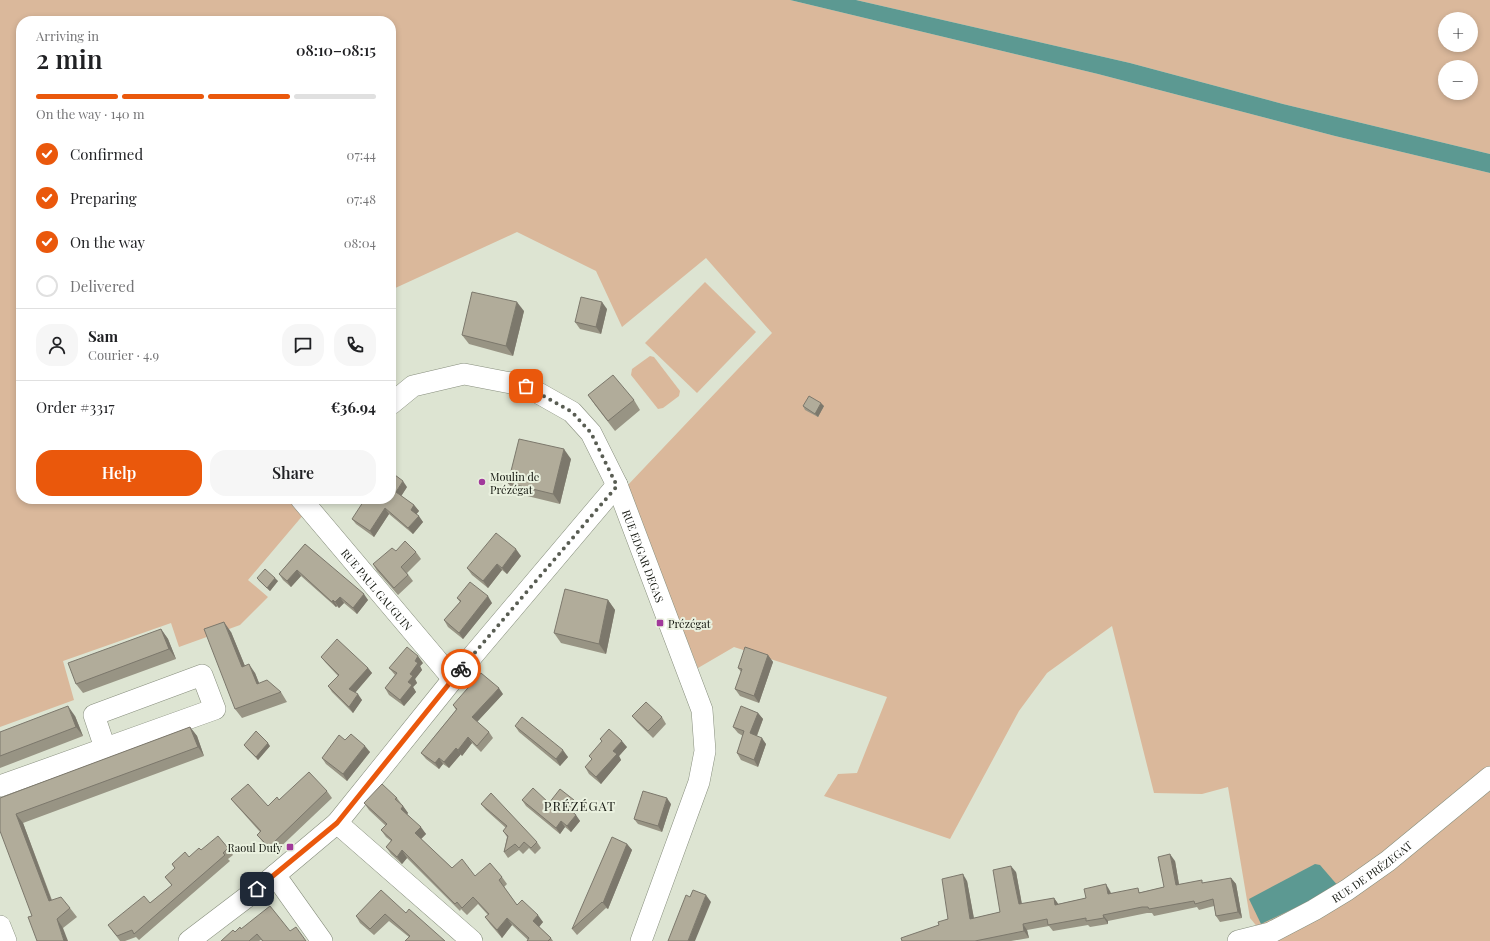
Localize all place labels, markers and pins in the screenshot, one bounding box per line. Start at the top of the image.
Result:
pin [509,369,543,403]
place label: Moulin de Prézégat [490,469,540,497]
marker: Moulin de Prézégat [477,477,487,487]
place label: Prézégat [668,616,711,631]
marker: Prézégat [655,618,665,628]
place label: Raoul Dufy [228,840,282,855]
marker: Raoul Dufy [285,842,295,852]
pin [240,872,274,906]

